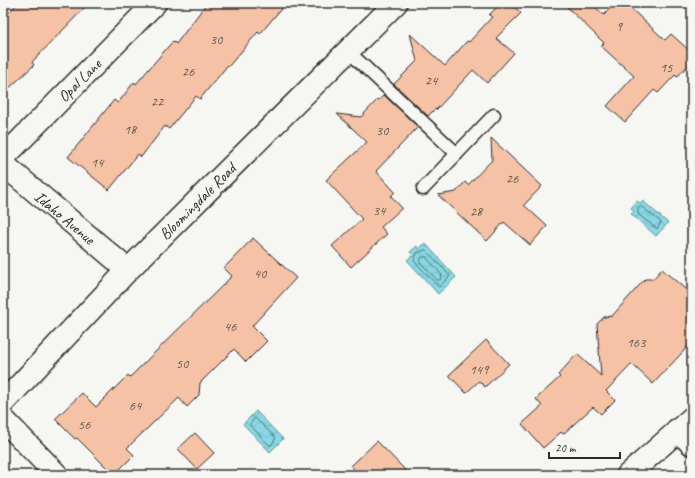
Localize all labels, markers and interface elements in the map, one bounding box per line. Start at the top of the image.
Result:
house number: 9 [616,18,624,35]
house number: 30 [210,31,224,48]
street label: Opal Lane [54,54,107,107]
house number: 15 [660,59,673,76]
house number: 26 [182,63,195,80]
house number: 24 [425,72,439,89]
house number: 22 [151,93,165,110]
house number: 18 [124,121,138,138]
house number: 30 [376,122,390,139]
house number: 14 [91,154,105,171]
street label: Bloomingdale Road [155,157,242,244]
house number: 26 [506,170,519,187]
street label: Idaho Avenue [30,187,100,250]
house number: 34 [373,202,387,219]
house number: 28 [470,203,484,220]
house number: 40 [254,265,268,282]
house number: 46 [224,318,237,335]
house number: 163 [627,334,647,351]
house number: 50 [176,355,190,372]
house number: 149 [470,361,490,378]
house number: 64 [129,397,143,414]
house number: 56 [78,416,91,433]
scale bar [549,434,620,460]
text: 20 m [555,440,577,456]

